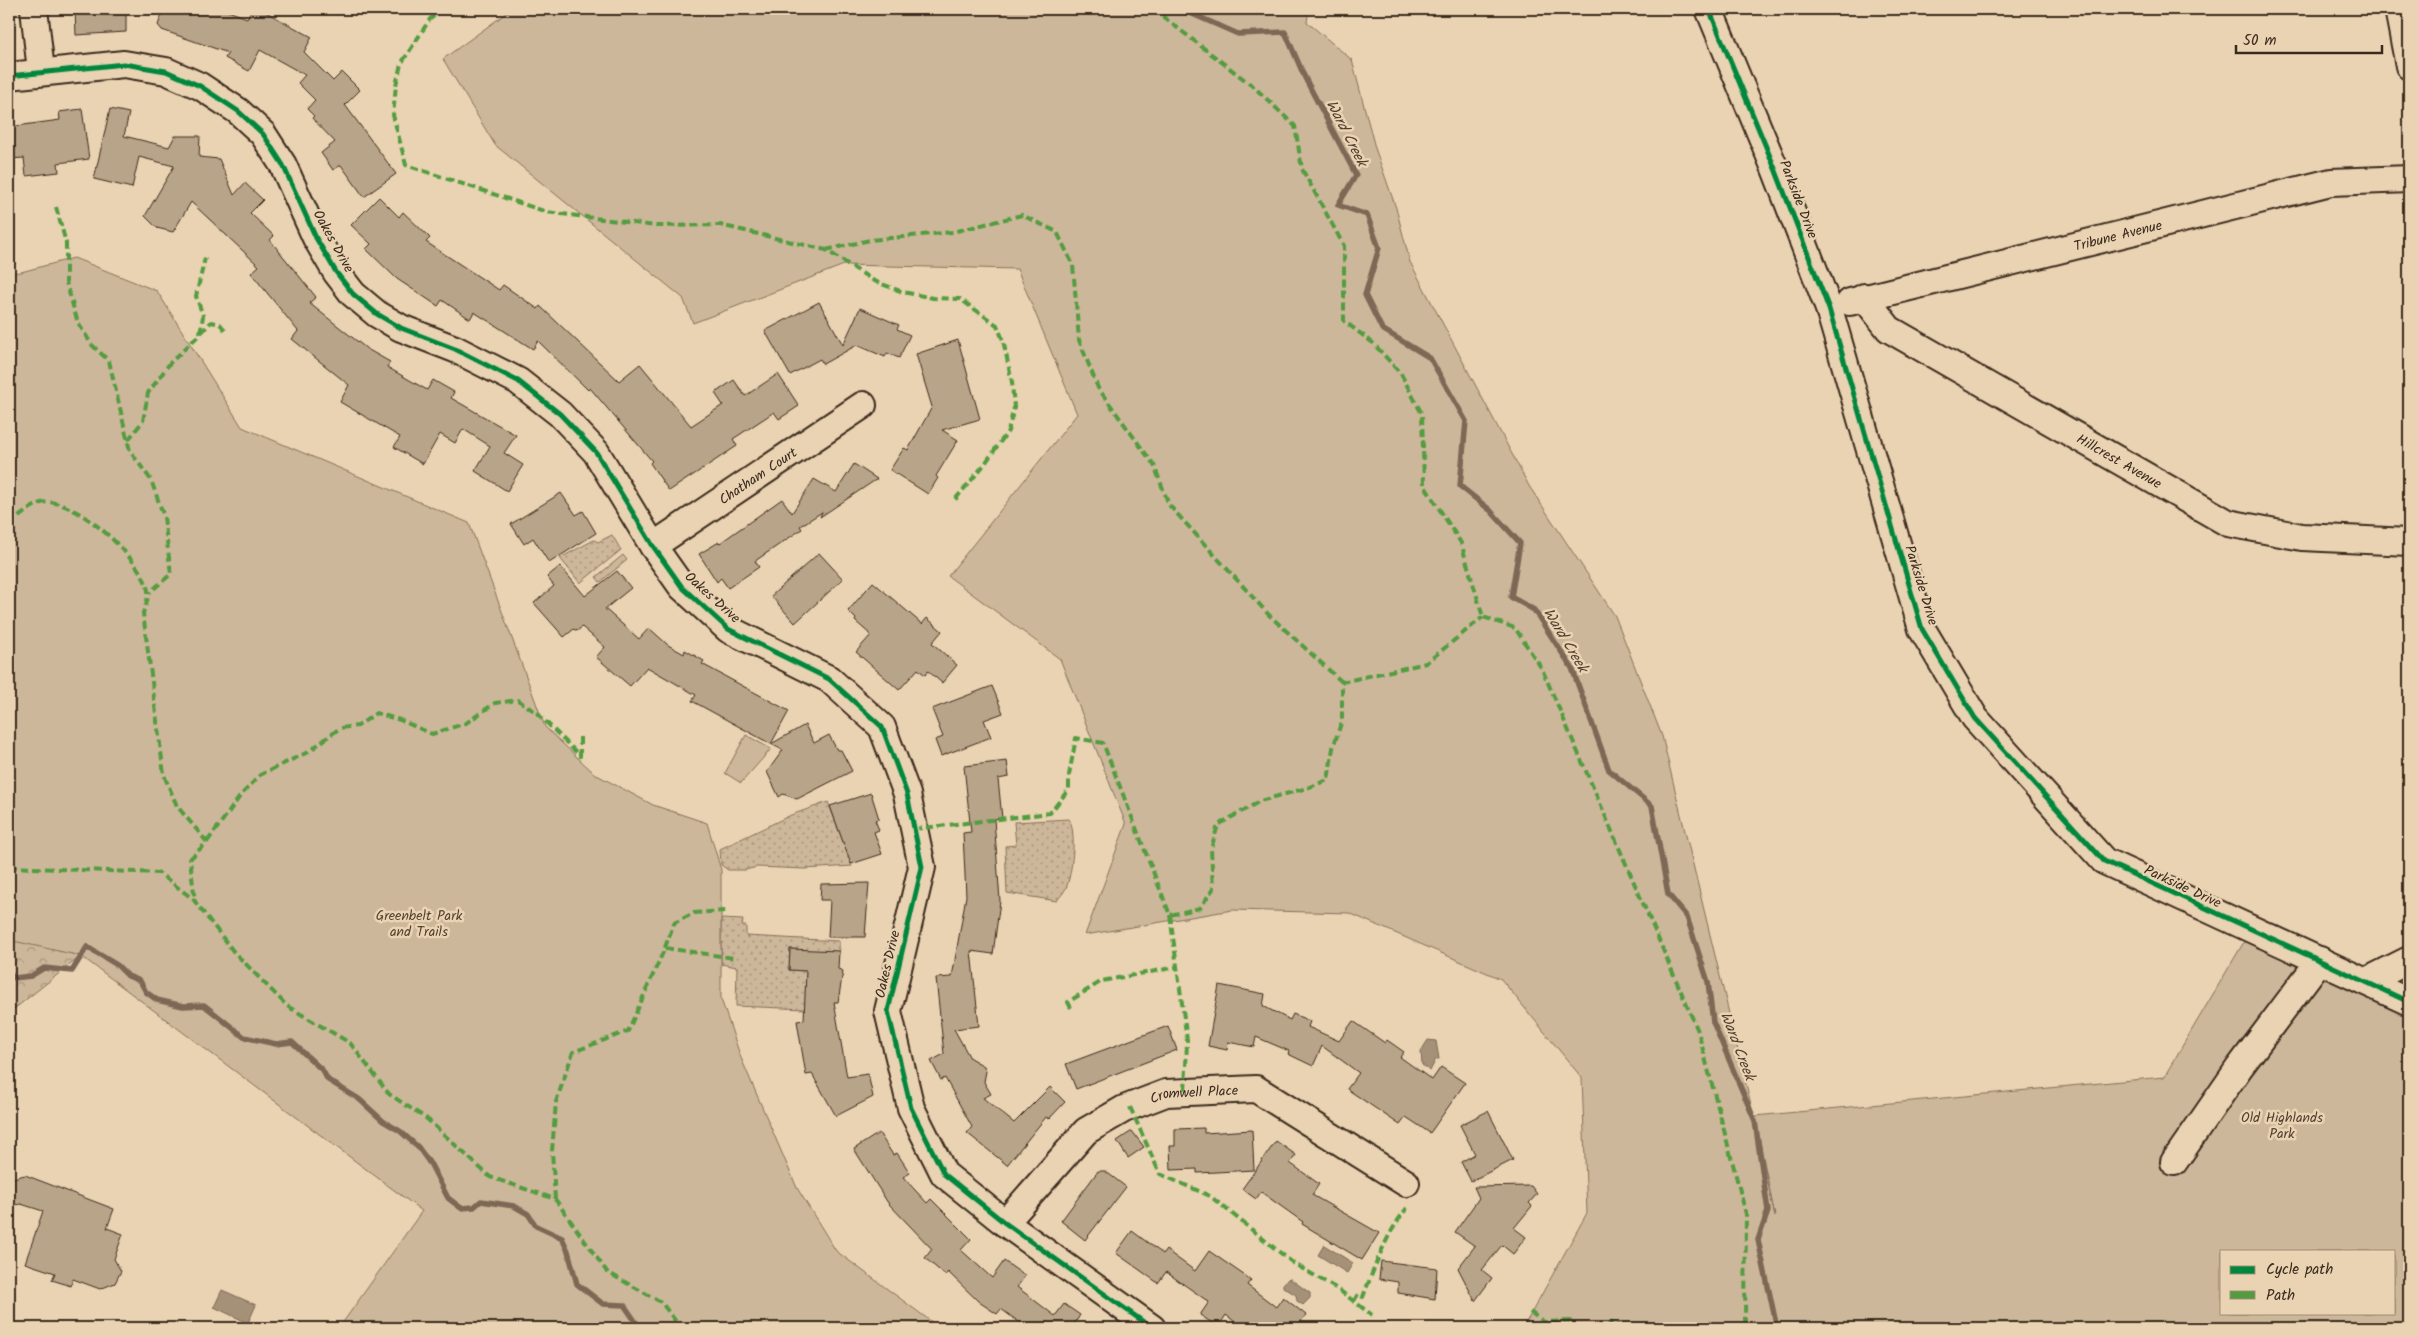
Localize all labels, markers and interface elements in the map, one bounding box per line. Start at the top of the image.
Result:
scale bar [2236,22,2382,54]
text: 50 m [2243,29,2277,53]
water label: Ward Creek [1319,96,1374,173]
street label: Parkside Drive [1773,157,1823,243]
street label: Oakes Drive [307,206,360,278]
street label: Tribune Avenue [2072,214,2165,258]
street label: Hillcrest Avenue [2072,429,2166,495]
street label: Chatham Court [715,442,802,511]
street label: Parkside Drive [1898,542,1944,629]
street label: Oakes Drive [679,567,746,629]
water label: Ward Creek [1536,604,1595,679]
street label: Parkside Drive [2140,859,2225,915]
park label: Greenbelt Park and Trails [376,905,463,943]
street label: Oakes Drive [870,928,907,1000]
water label: Ward Creek [1713,1009,1762,1086]
street label: Cromwell Place [1147,1080,1239,1110]
park label: Old Highlands Park [2241,1107,2323,1145]
legend [2220,1250,2396,1314]
text: Cycle path [2266,1258,2333,1282]
text: Path [2266,1284,2295,1308]

